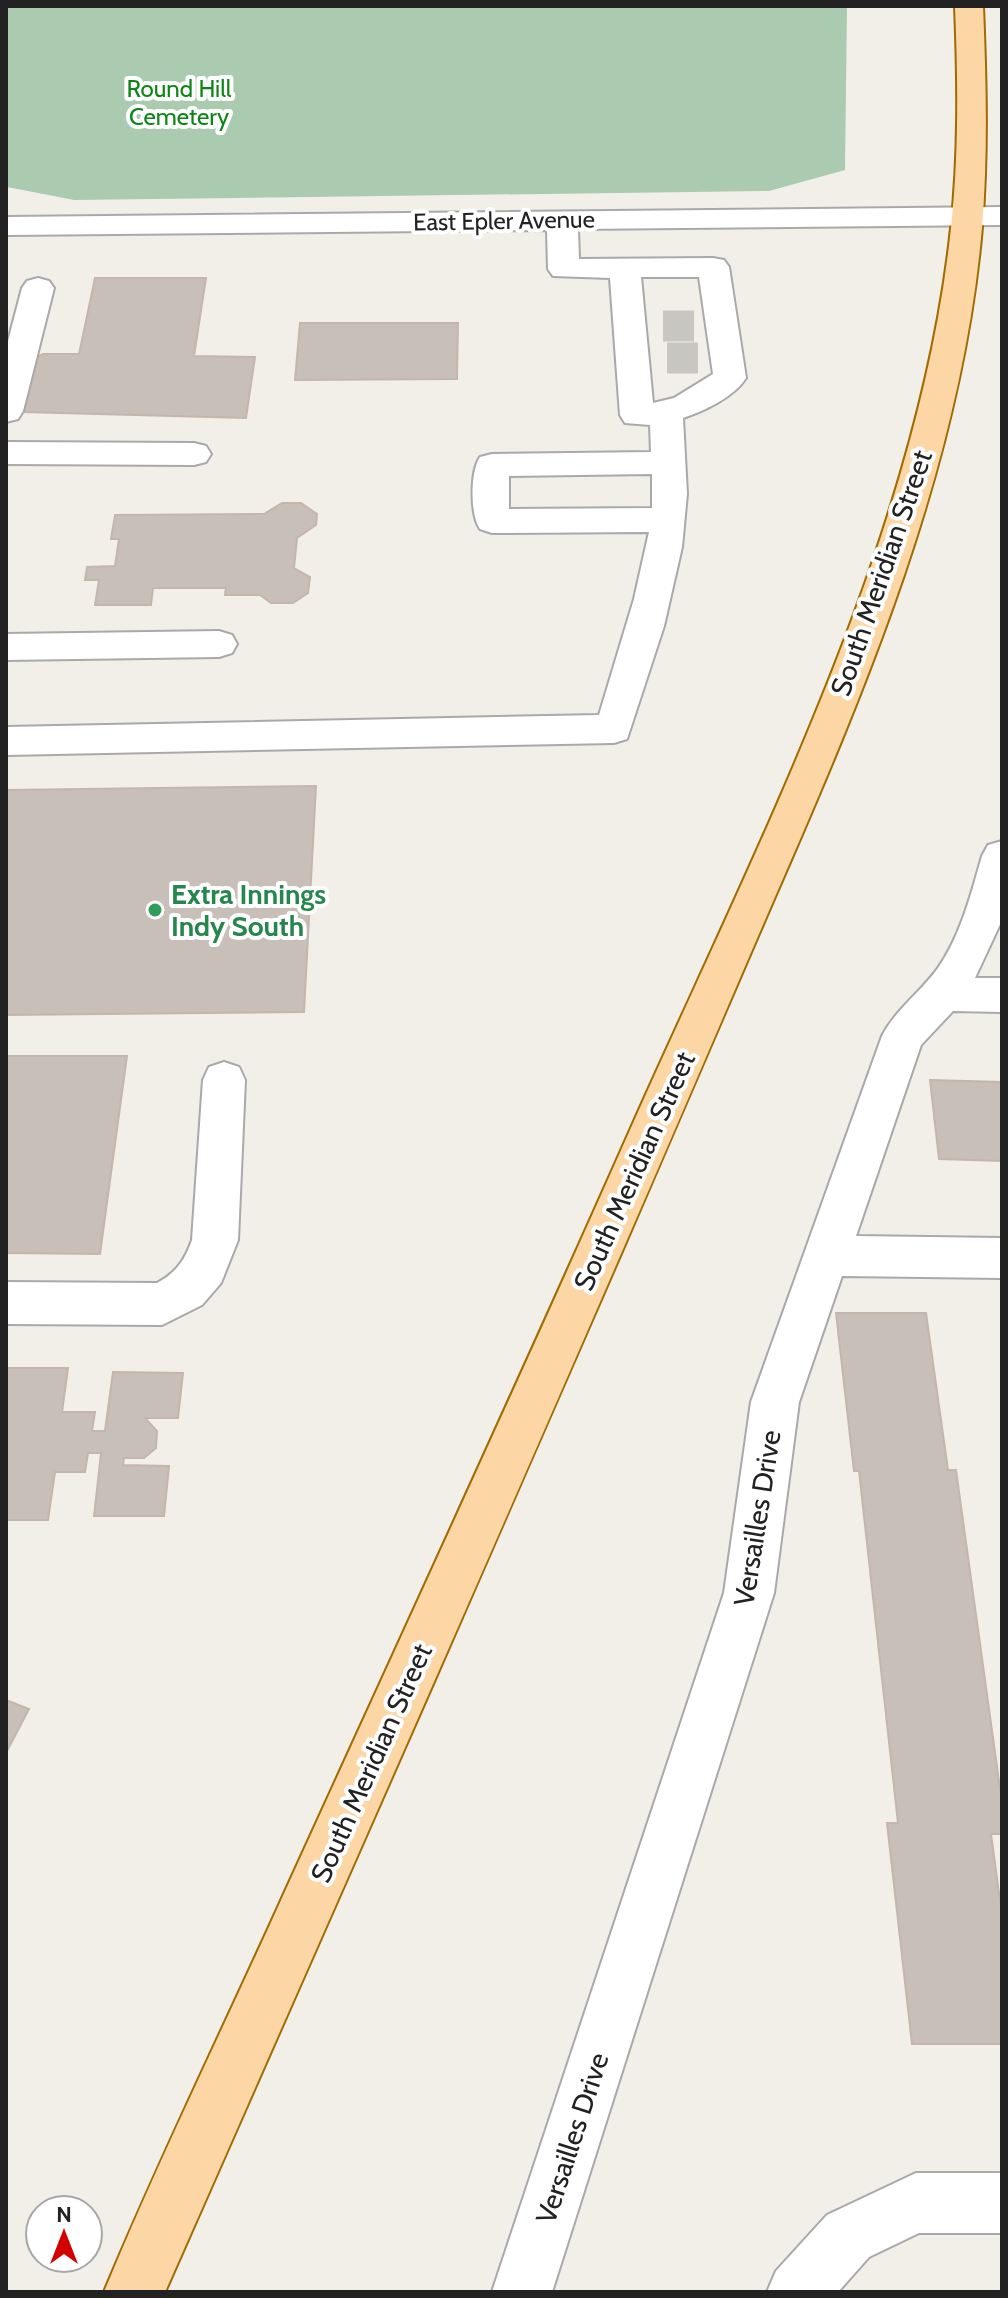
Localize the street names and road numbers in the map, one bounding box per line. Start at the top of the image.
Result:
street label: East Epler Avenue [413,204,595,237]
street label: South Meridian Street [823,446,939,700]
street label: South Meridian Street [566,1046,702,1296]
street label: Versailles Drive [726,1428,788,1608]
street label: South Meridian Street [303,1638,439,1888]
street label: Versailles Drive [528,2048,616,2228]

